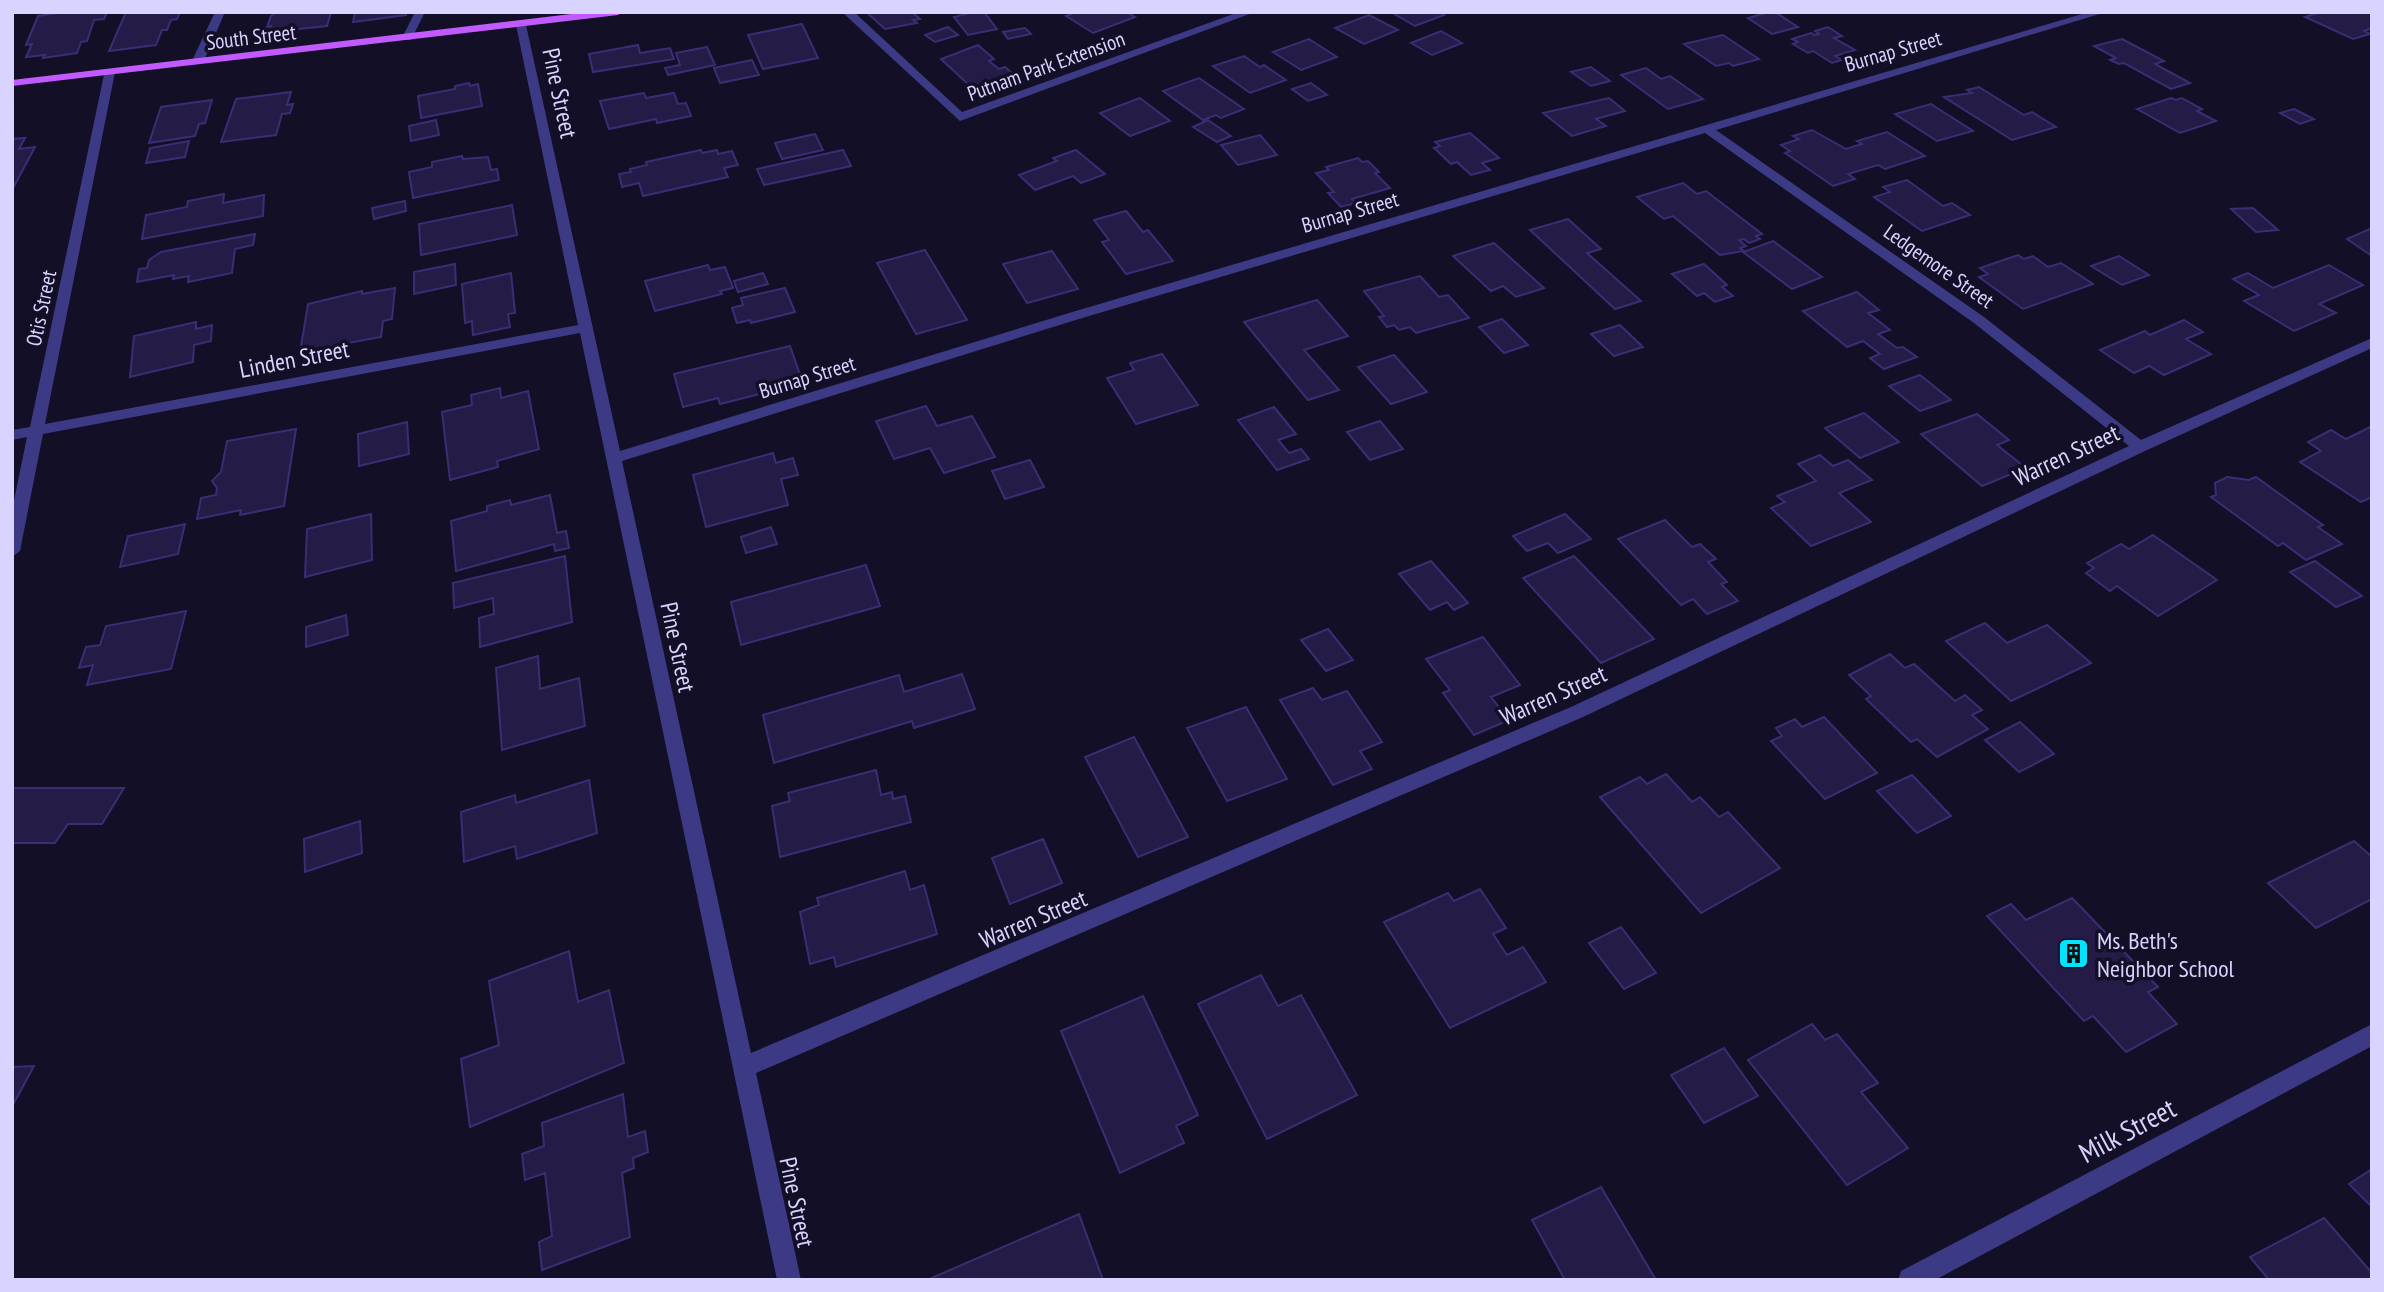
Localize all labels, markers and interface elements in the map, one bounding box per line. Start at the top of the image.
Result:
street label: South Street [205,18,298,56]
street label: Burnap Street [1841,24,1945,78]
street label: Putnam Park Extension [963,25,1129,107]
street label: Pine Street [535,45,585,141]
street label: Burnap Street [1298,185,1402,239]
street label: Ledgemore Street [1879,218,2000,314]
street label: Otis Street [20,267,62,348]
street label: Linden Street [236,333,352,385]
street label: Burnap Street [756,349,859,404]
street label: Warren Street [2008,417,2124,493]
street label: Pine Street [653,599,703,695]
street label: Warren Street [1495,658,1611,732]
street label: Warren Street [975,882,1092,955]
place label: Ms. Beth's Neighbor School [2097,925,2235,984]
building icon: Ms. Beth's Neighbor School [2057,937,2091,971]
street label: Milk Street [2072,1089,2182,1171]
street label: Pine Street [772,1154,822,1250]

